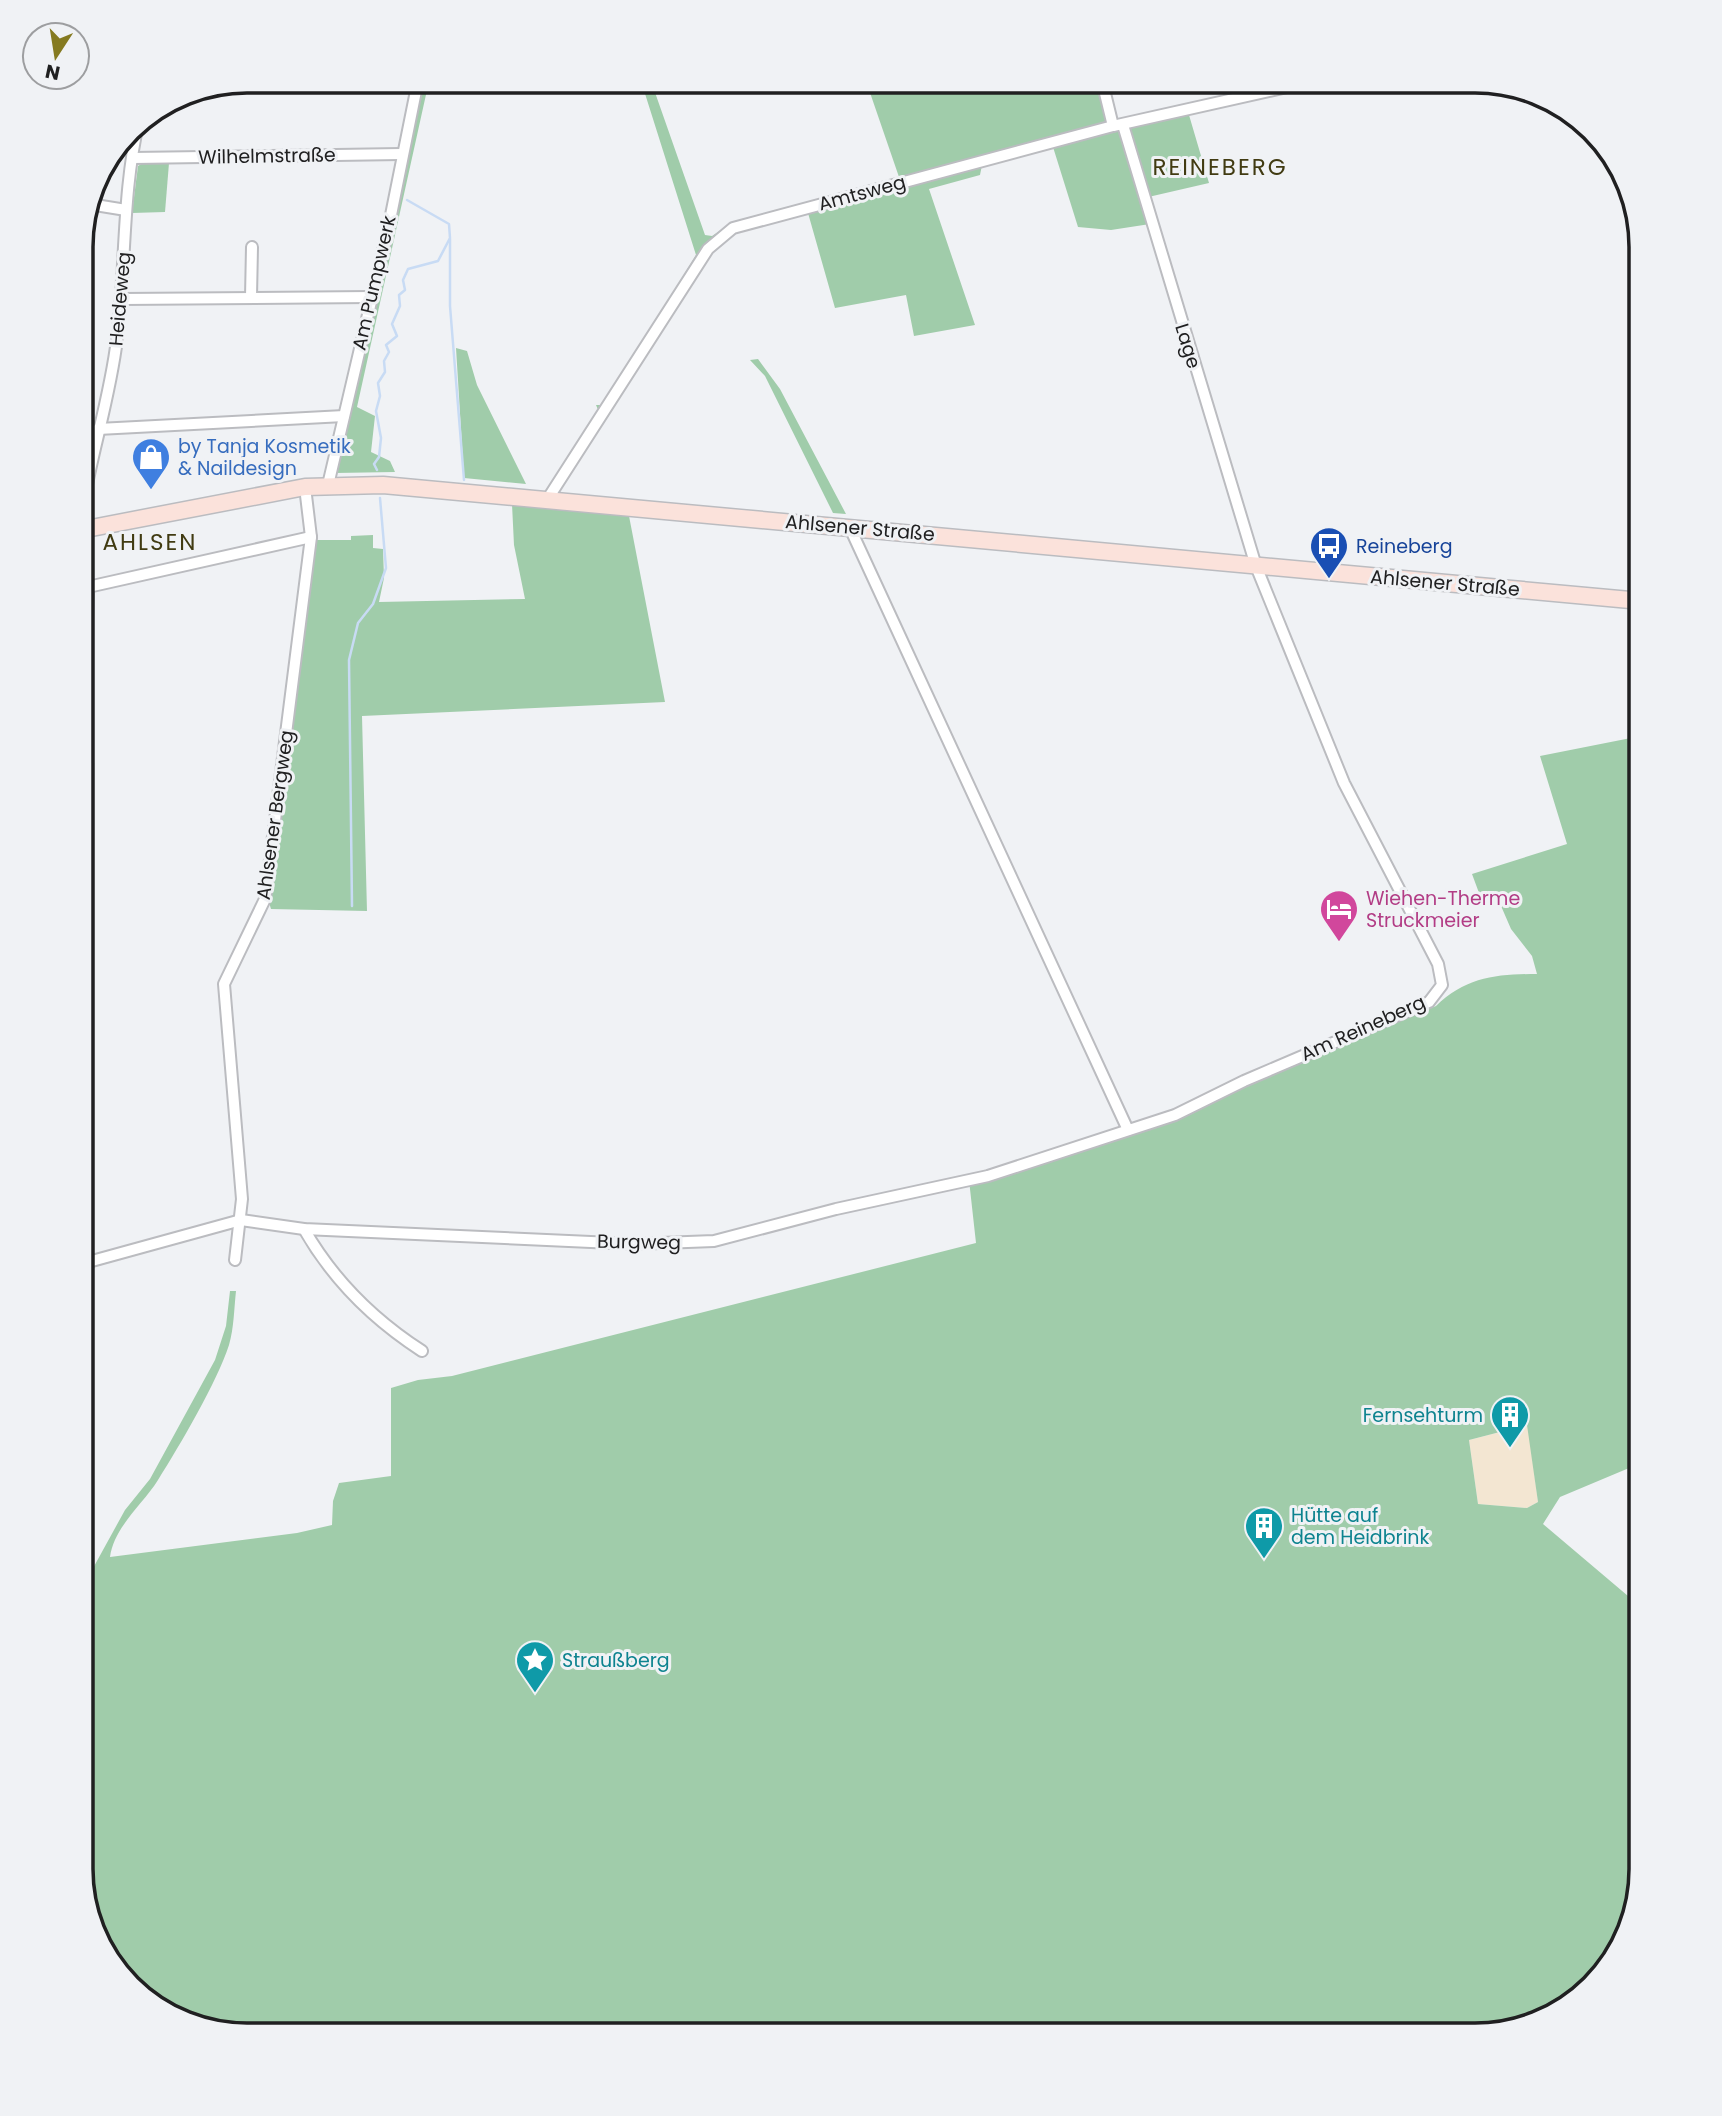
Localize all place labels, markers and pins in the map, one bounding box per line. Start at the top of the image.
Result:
place label: by Tanja Kosmetik & Naildesign [178,433,351,482]
shop icon: by Tanja Kosmetik & Naildesign [130,436,172,491]
bus stop icon: Reineberg [1308,525,1350,580]
place label: Reineberg [1356,533,1453,560]
place label: Wiehen-Therme Struckmeier [1366,885,1520,934]
hotel icon: Wiehen-Therme Struckmeier [1318,888,1360,943]
building icon: Fernsehturm [1489,1394,1531,1449]
place label: Fernsehturm [1363,1402,1483,1429]
place label: Hütte auf dem Heidbrink [1291,1502,1429,1551]
building icon: Hütte auf dem Heidbrink [1243,1505,1285,1560]
place icon: Straußberg [514,1639,556,1694]
place label: Straußberg [562,1647,670,1674]

